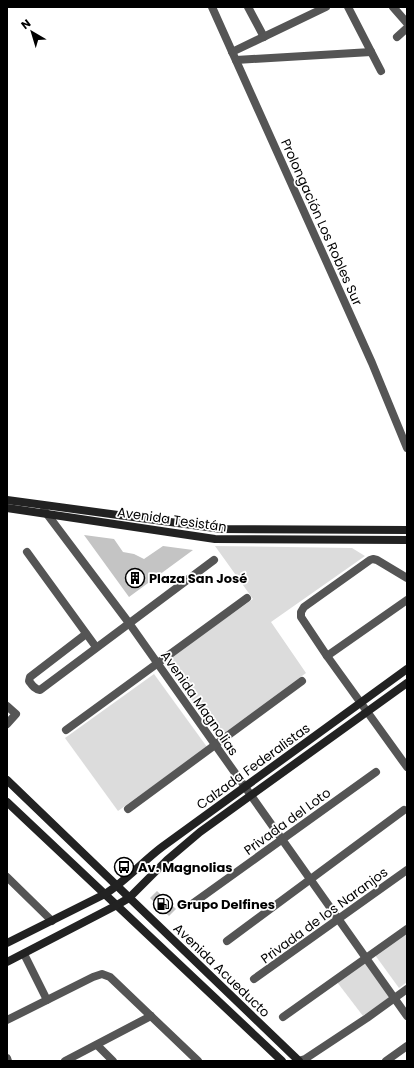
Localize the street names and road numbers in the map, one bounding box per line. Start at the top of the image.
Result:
street label: Prolongación Los Robles Sur [276,136,367,309]
street label: Avenida Tesistán [116,502,228,537]
street label: Avenida Magnolias [156,647,243,760]
street label: Calzada Federalistas [193,719,314,814]
street label: Privada del Loto [240,783,335,859]
street label: Privada de los Naranjos [257,863,392,968]
street label: Avenida Acueducto [169,919,274,1022]

